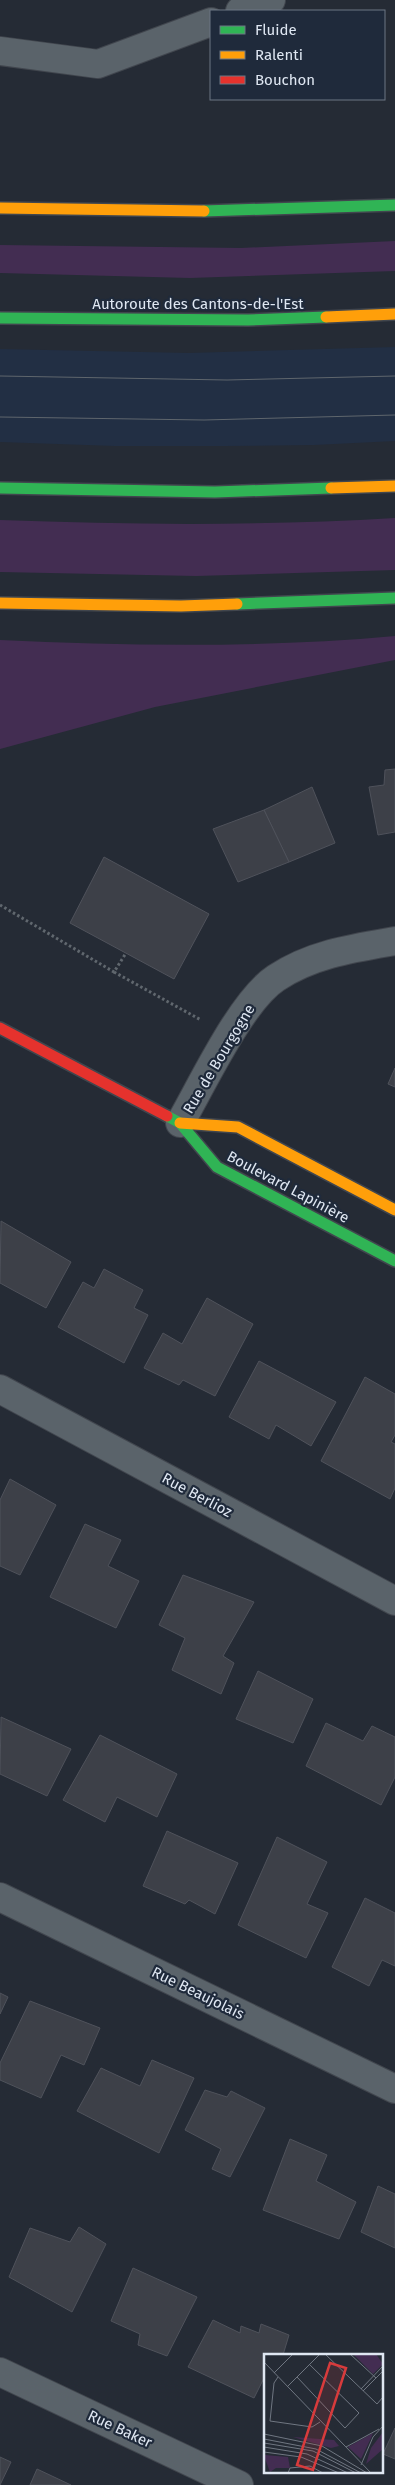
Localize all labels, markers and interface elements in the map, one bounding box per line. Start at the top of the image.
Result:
legend [210,10,385,100]
text: Fluide [255,21,297,39]
text: Ralenti [255,46,303,64]
text: Bouchon [255,71,315,89]
street label: Autoroute des Cantons-de-l'Est [92,295,304,313]
street label: Rue de Bourgogne [179,1001,259,1117]
street label: Boulevard Lapinière [224,1147,352,1227]
street label: Rue Berlioz [159,1469,236,1521]
street label: Rue Beaujolais [149,1963,247,2023]
inset map [264,2354,382,2472]
street label: Rue Baker [85,2406,155,2452]

